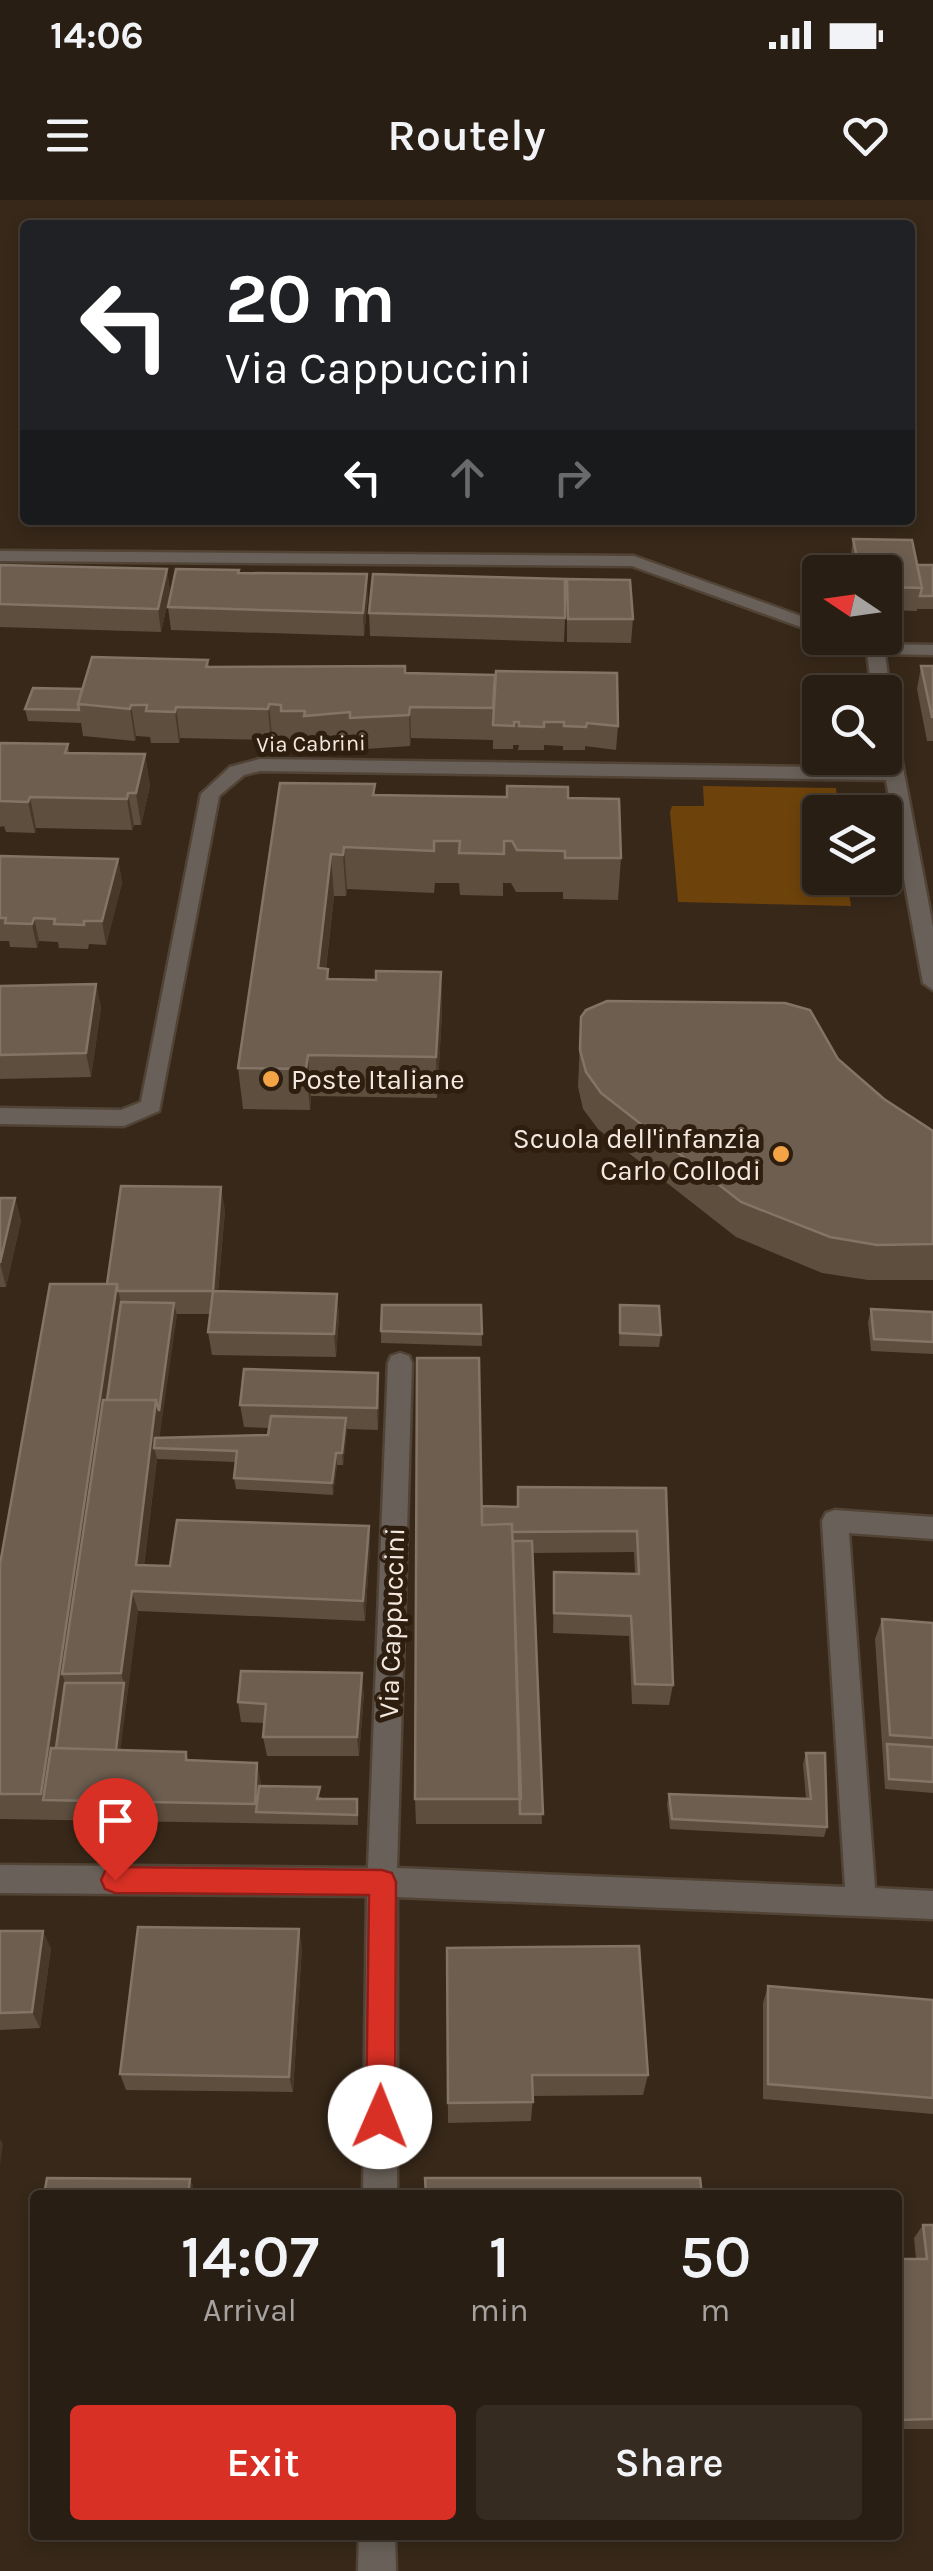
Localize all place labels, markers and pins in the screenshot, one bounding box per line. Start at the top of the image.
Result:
place label: Poste Italiane [291,1063,465,1096]
marker: Poste Italiane [260,1068,282,1090]
place label: Scuola dell'infanzia Carlo Collodi [513,1122,761,1187]
marker: Scuola dell'infanzia Carlo Collodi [770,1143,792,1165]
pin [73,1778,158,1881]

